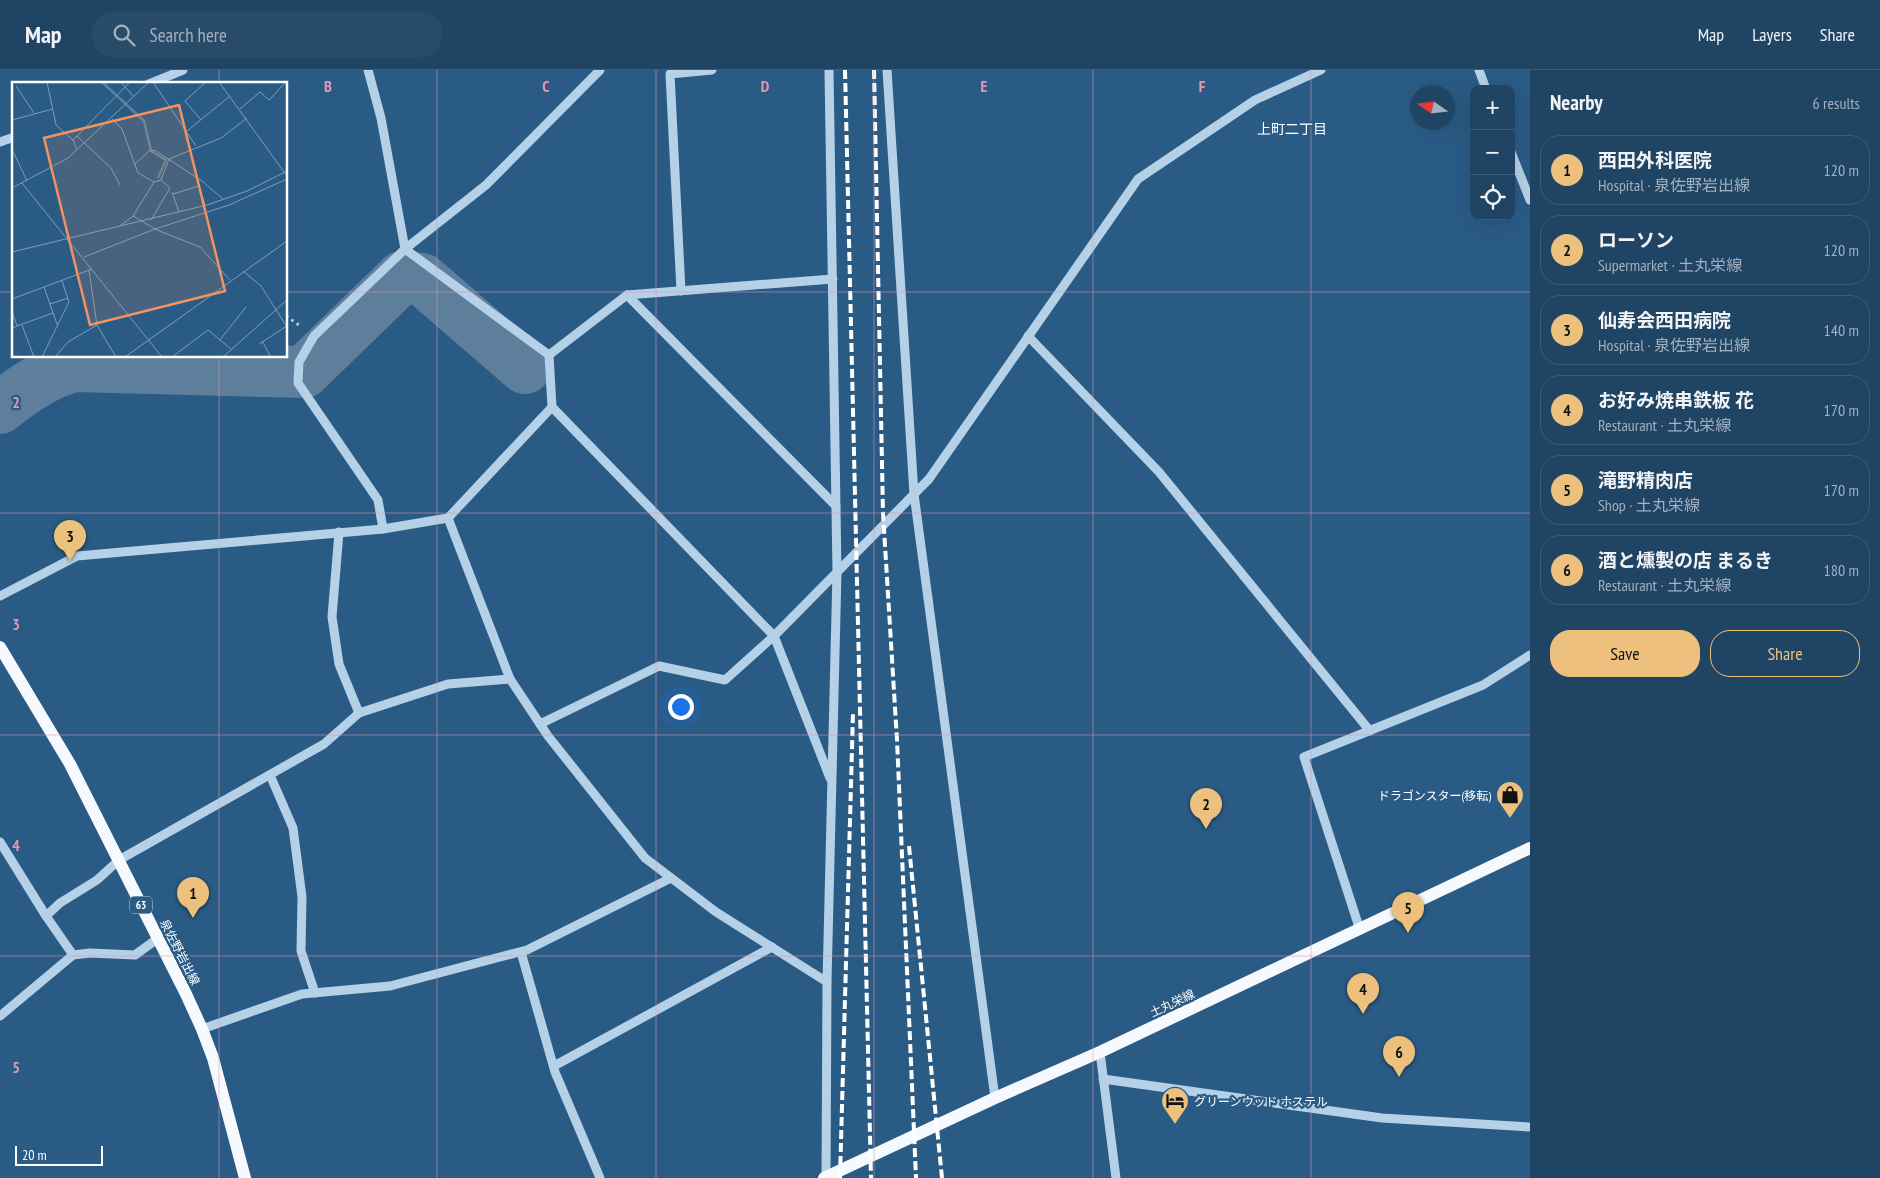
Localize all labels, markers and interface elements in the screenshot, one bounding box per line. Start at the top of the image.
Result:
search box [92,12,442,57]
text: Map [25,19,62,50]
icon: search [110,21,138,49]
text: Search here [150,23,227,47]
text: Map [1698,23,1724,46]
text: Layers [1752,23,1792,46]
text: Share [1820,23,1855,46]
text: B [324,76,332,96]
text: C [542,76,550,96]
text: D [761,76,770,96]
text: E [981,76,988,96]
text: F [1199,76,1206,96]
inset map [12,82,288,358]
north arrow [1410,85,1455,130]
map controls [1470,85,1515,220]
button: + [1470,85,1515,130]
text: Nearby [1550,89,1603,116]
text: 6 results [1813,93,1860,113]
district label: 上町二丁目 [1257,120,1327,138]
button: − [1470,130,1515,175]
text: 西田外科医院 [1598,148,1712,172]
text: 1 [1563,160,1571,180]
text: 120 m [1824,160,1859,180]
button: locate [1470,175,1515,220]
text: Hospital · 泉佐野岩出線 [1598,175,1750,195]
text: ローソン [1598,228,1674,252]
text: 2 [1563,240,1571,260]
text: 120 m [1824,240,1859,260]
text: Supermarket · 土丸栄線 [1598,255,1742,275]
text: 仙寿会西田病院 [1598,308,1731,332]
text: 3 [1563,320,1571,340]
text: 140 m [1824,320,1859,340]
text: Hospital · 泉佐野岩出線 [1598,335,1750,355]
text: お好み焼串鉄板 花 [1598,388,1754,412]
text: 2 [12,392,20,412]
text: 4 [1563,400,1571,420]
text: 170 m [1824,400,1859,420]
text: Restaurant · 土丸栄線 [1598,415,1731,435]
text: 滝野精肉店 [1598,468,1693,492]
text: 5 [1563,480,1571,500]
text: 170 m [1824,480,1859,500]
text: Shop · 土丸栄線 [1598,495,1700,515]
pin: 3 [54,520,86,561]
text: 酒と燻製の店 まるき [1598,548,1773,572]
text: 6 [1563,560,1571,580]
text: 180 m [1824,560,1859,580]
text: Restaurant · 土丸栄線 [1598,575,1731,595]
text: 3 [12,614,20,634]
button: Save [1550,630,1700,677]
button: Share [1710,630,1860,677]
your location [668,694,694,720]
shop icon: ドラゴンスター(移転) [1495,780,1525,819]
pin: 2 [1190,788,1222,829]
place label: ドラゴンスター(移転) [1378,788,1491,803]
text: 4 [12,835,20,855]
pin: 1 [177,877,209,918]
pin: 5 [1392,892,1424,933]
road number: 63 [130,896,152,914]
street label: 泉佐野岩出線 [157,917,203,987]
pin: 4 [1347,973,1379,1014]
street label: 土丸栄線 [1147,986,1197,1020]
pin: 6 [1383,1036,1415,1077]
text: 5 [12,1057,20,1077]
hotel icon: グリーンウッド ホステル [1160,1086,1190,1125]
place label: グリーンウッド ホステル [1194,1094,1328,1109]
scale bar [15,1143,102,1166]
text: 20 m [22,1146,47,1164]

